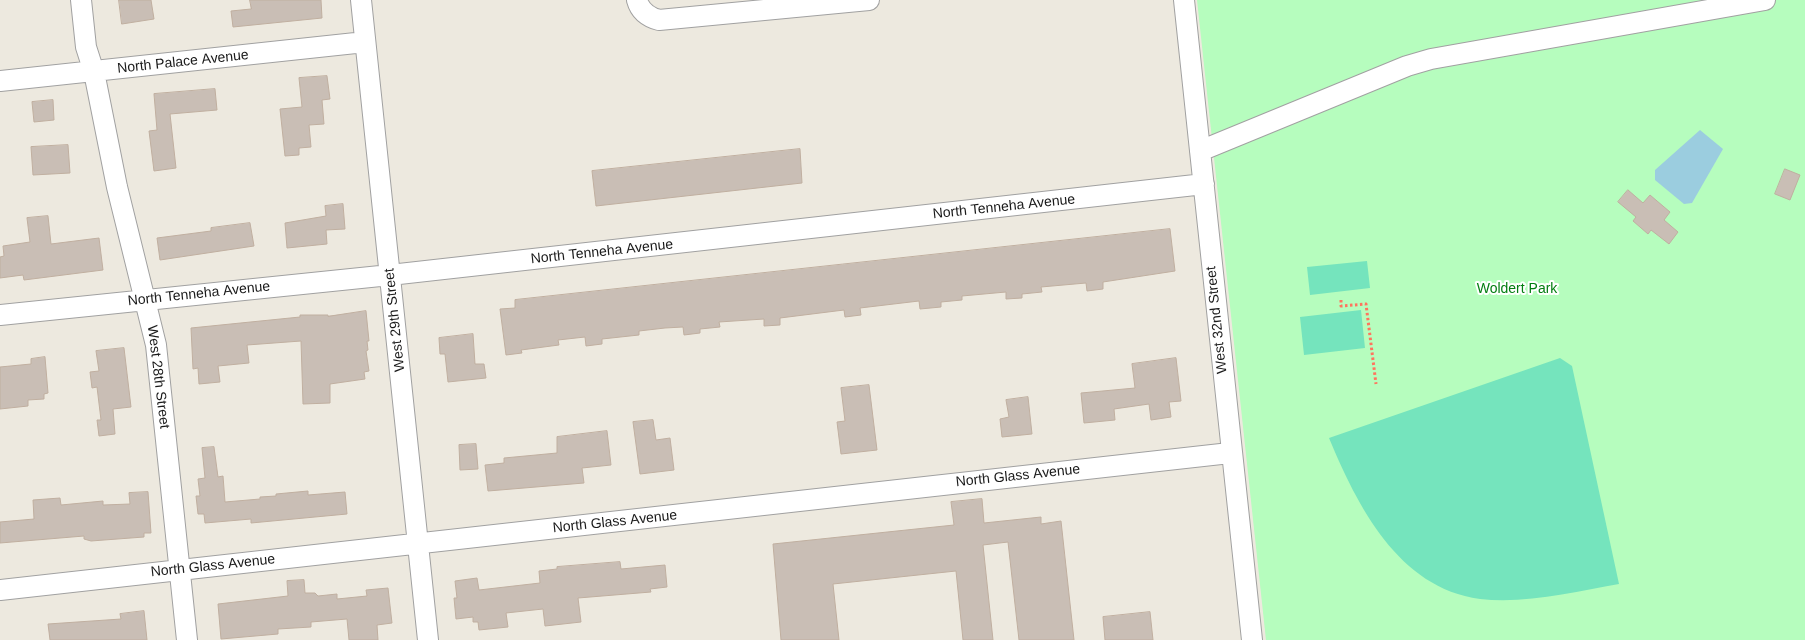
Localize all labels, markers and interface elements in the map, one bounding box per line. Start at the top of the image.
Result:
street label: North Palace Avenue [116,47,250,77]
street label: North Tenneha Avenue [932,191,1076,223]
street label: North Tenneha Avenue [530,236,674,268]
street label: West 32nd Street [1203,265,1231,375]
street label: West 29th Street [381,267,409,373]
street label: North Tenneha Avenue [127,278,271,310]
park label: Woldert Park [1477,281,1557,297]
street label: West 28th Street [143,324,173,430]
street label: North Glass Avenue [955,461,1081,491]
street label: North Glass Avenue [552,507,678,537]
street label: North Glass Avenue [150,551,276,581]

